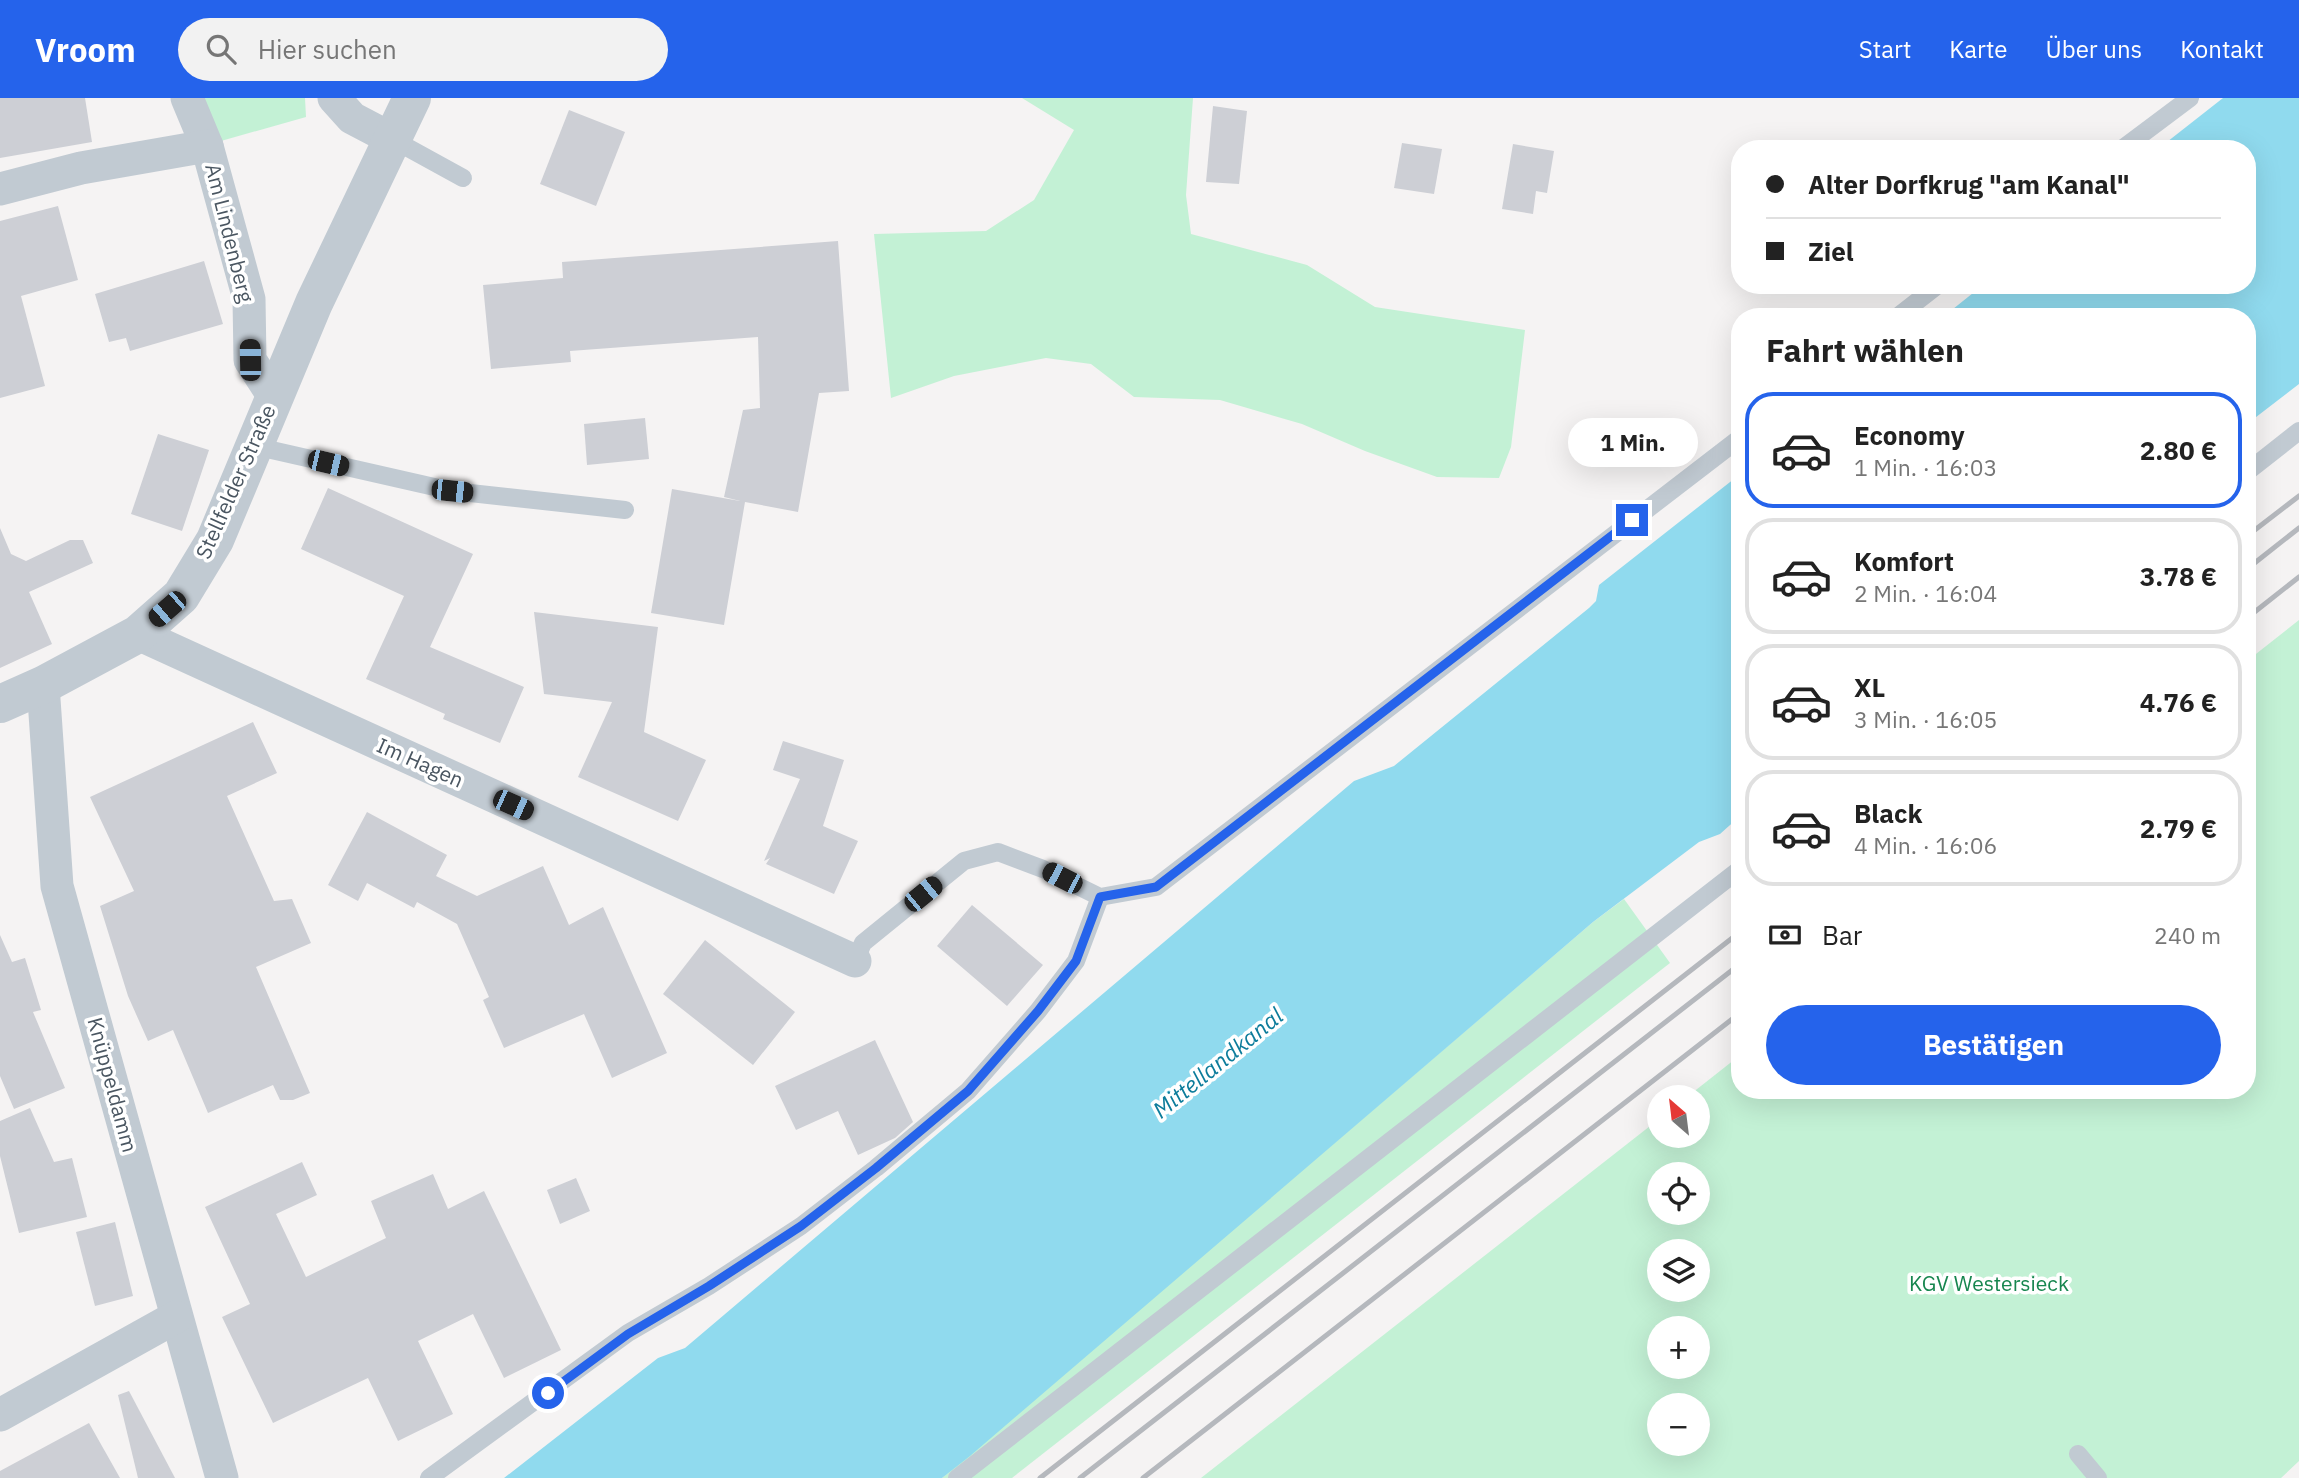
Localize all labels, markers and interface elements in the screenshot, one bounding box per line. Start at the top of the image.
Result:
search box [178,18,668,81]
text: Vroom [35,28,136,71]
icon: search [202,30,240,68]
text: Hier suchen [258,32,397,66]
text: Start [1859,33,1911,65]
text: Karte [1949,33,2007,65]
text: Über uns [2045,33,2142,65]
text: Kontakt [2180,33,2264,65]
street label: Am Lindenberg [199,160,261,305]
text: Alter Dorfkrug "am Kanal" [1808,167,2130,201]
text: Ziel [1808,234,1854,268]
text: Fahrt wählen [1766,329,1964,371]
car [240,339,261,381]
street label: Stellfelder Straße [189,400,282,563]
callout: 1 Min. [1567,418,1697,468]
text: Economy [1854,418,1965,452]
icon: car [1770,419,1833,482]
text: 1 Min. [1600,427,1666,457]
text: 2.80 € [2140,433,2217,467]
car [306,448,351,478]
text: 1 Min. · 16:03 [1854,452,1997,482]
car [431,478,474,504]
route end [1616,504,1648,536]
text: Komfort [1854,544,1954,578]
icon: car [1770,545,1833,608]
text: 3.78 € [2140,559,2217,593]
text: 2 Min. · 16:04 [1854,578,1997,608]
car [145,587,190,631]
text: XL [1854,670,1885,704]
icon: car [1770,671,1833,734]
text: 4.76 € [2140,685,2217,719]
text: 3 Min. · 16:05 [1854,704,1997,734]
street label: Im Hagen [373,731,468,794]
car [490,787,537,823]
text: Black [1854,796,1922,830]
icon: car [1770,797,1833,860]
text: 2.79 € [2140,811,2217,845]
text: 4 Min. · 16:06 [1854,830,1997,860]
car [1039,859,1086,897]
car [901,873,946,915]
icon: cash [1766,916,1804,954]
text: Bar [1822,918,1862,952]
text: 240 m [2154,920,2221,950]
water label: Mittellandkanal [1146,1000,1290,1124]
button: Bestätigen [1766,1005,2221,1085]
street label: Knüppeldamm [82,1014,144,1155]
north arrow [1647,1085,1710,1148]
map controls [1647,1085,1710,1456]
button: locate [1647,1162,1710,1225]
button: layers [1647,1239,1710,1302]
park label: KGV Westersieck [1909,1269,2069,1297]
button: + [1647,1316,1710,1379]
route start [532,1377,564,1409]
button: − [1647,1393,1710,1456]

